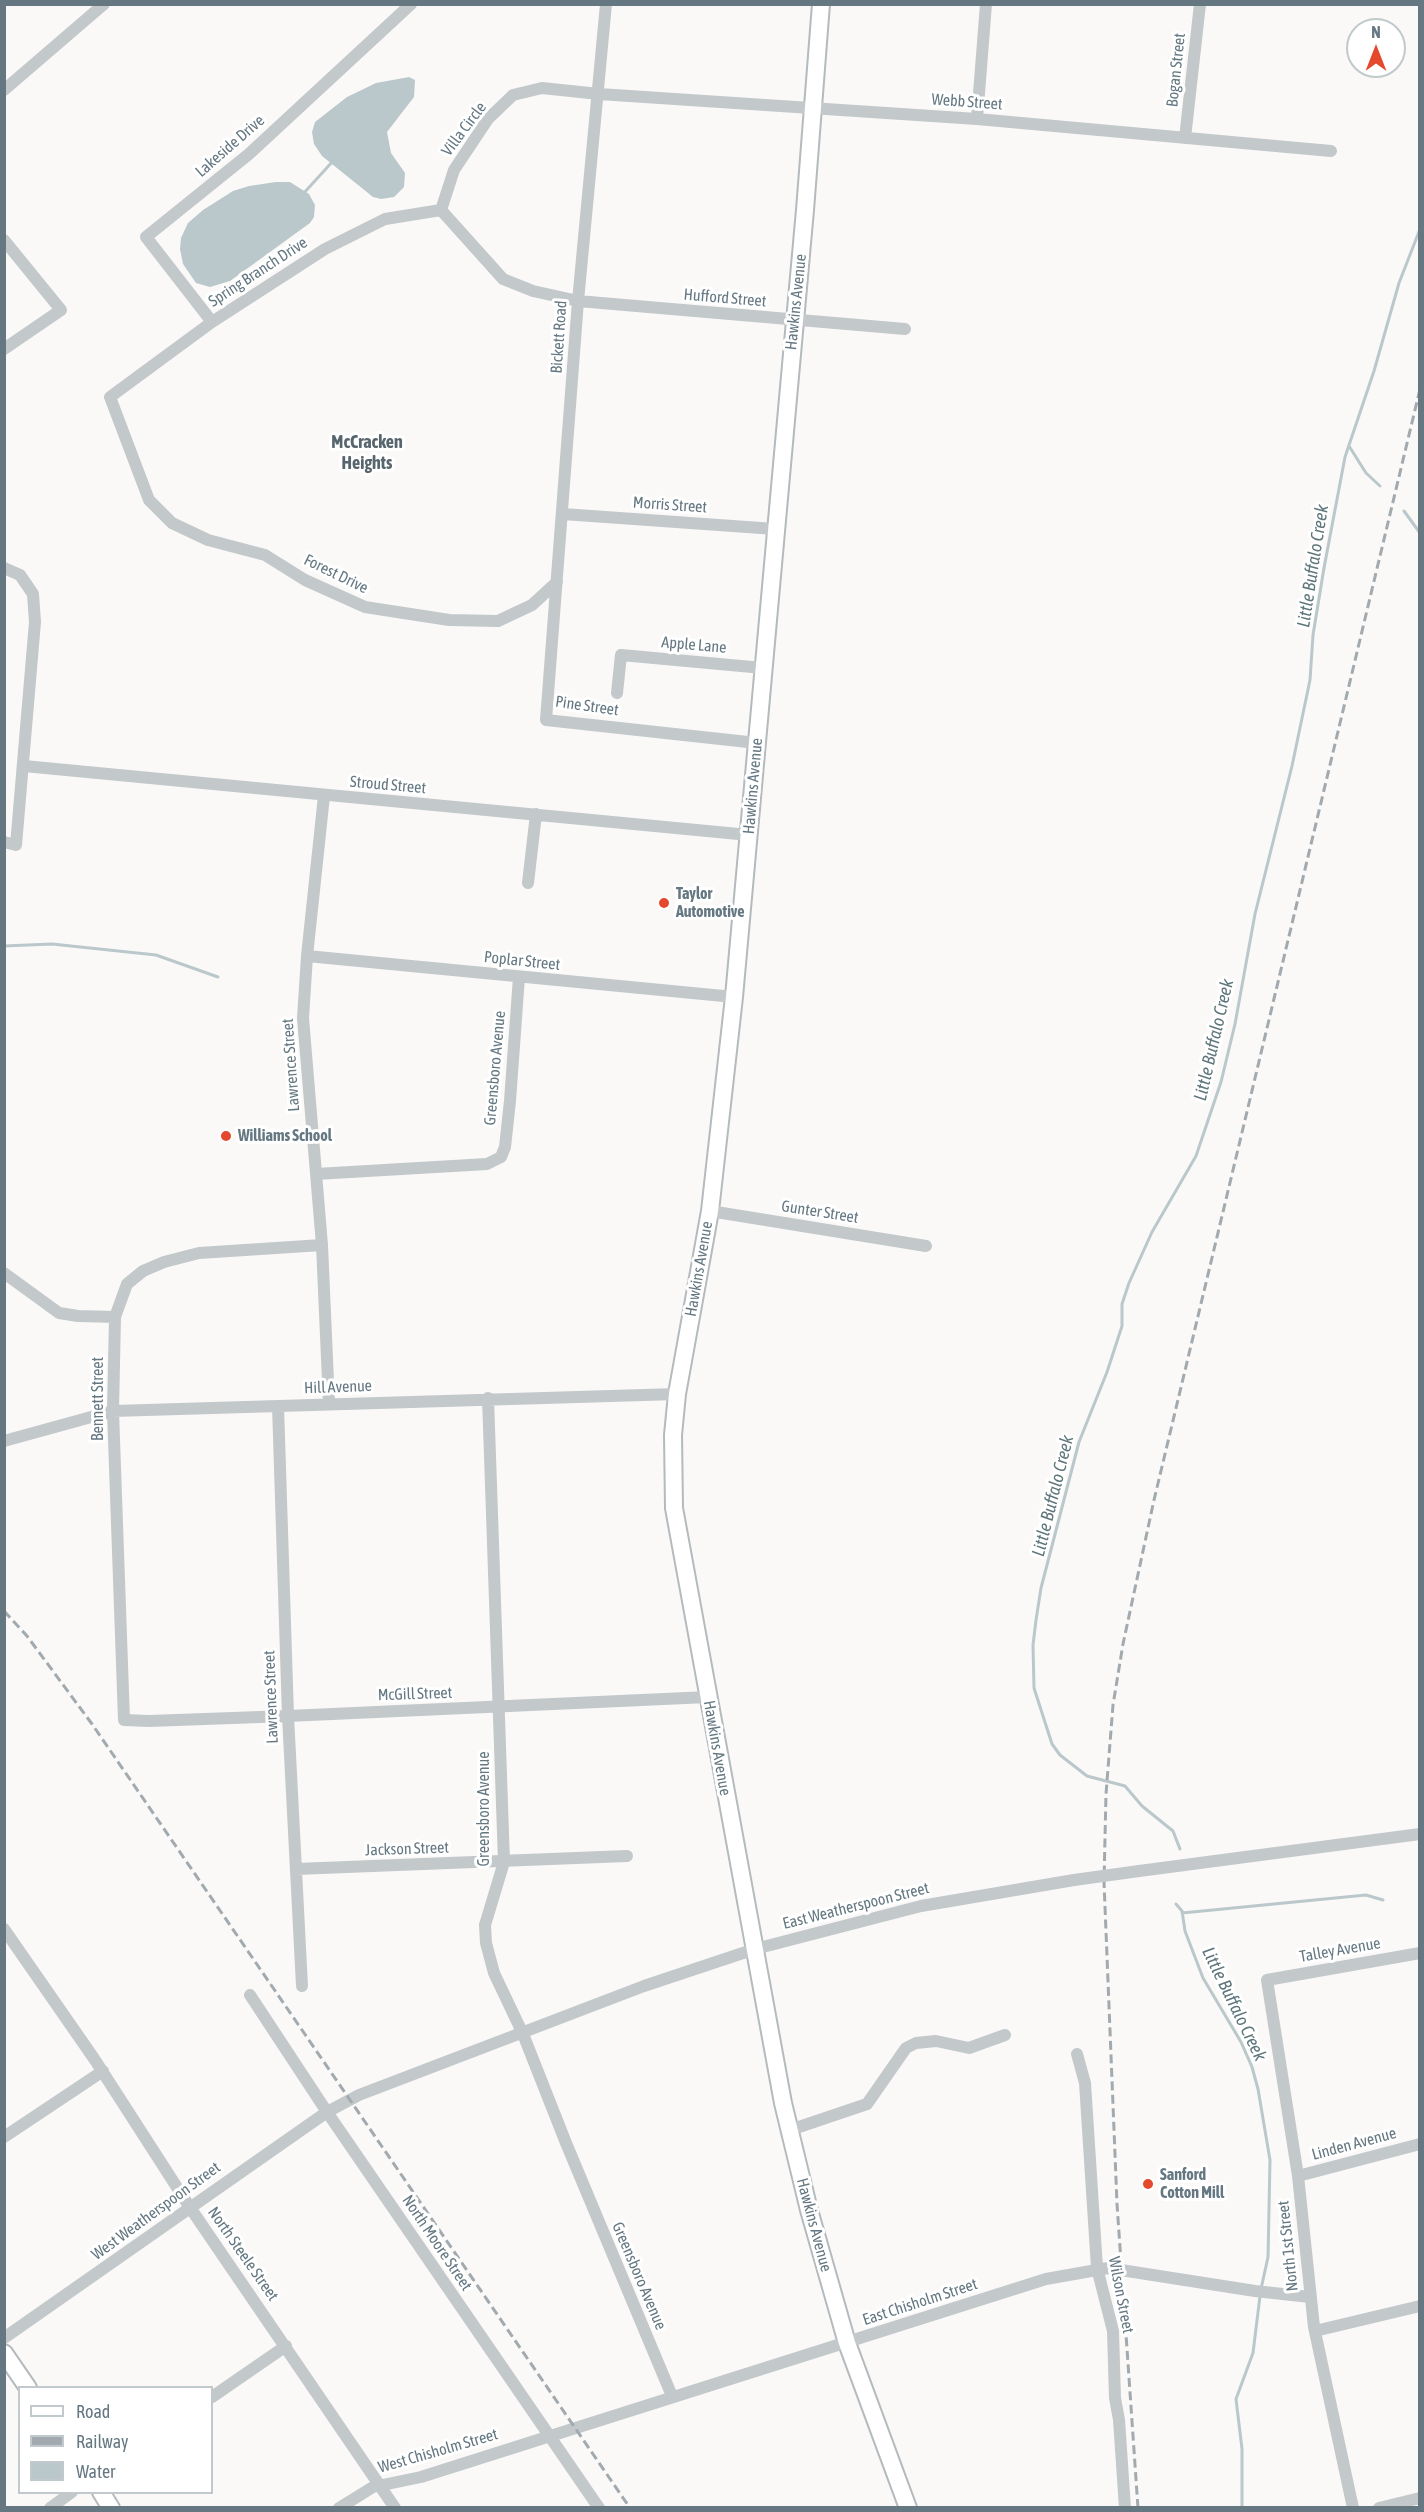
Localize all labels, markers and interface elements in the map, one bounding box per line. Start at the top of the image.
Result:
north arrow [1346,18,1406,78]
text: N [1371,23,1381,41]
street label: Bogan Street [1163,32,1189,108]
street label: Webb Street [931,90,1003,114]
street label: Villa Circle [438,98,490,160]
street label: Lakeside Drive [192,111,268,181]
street label: Spring Branch Drive [205,233,311,311]
street label: Hawkins Avenue [781,253,811,351]
street label: Hufford Street [683,285,767,311]
street label: Bickett Road [547,300,571,374]
district label: McCracken Heights [331,431,403,474]
street label: Morris Street [632,493,708,517]
water label: Little Buffalo Creek [1293,503,1333,629]
street label: Forest Drive [301,550,371,598]
street label: Apple Lane [661,633,727,657]
street label: Pine Street [554,692,620,720]
street label: Hawkins Avenue [739,737,767,835]
street label: Stroud Street [349,772,427,798]
place label: Taylor Automotive [676,884,745,922]
marker: Taylor Automotive [657,896,671,910]
street label: Poplar Street [483,947,561,975]
water label: Little Buffalo Creek [1190,977,1238,1103]
street label: Greensboro Avenue [480,1010,510,1126]
street label: Lawrence Street [278,1018,304,1112]
place label: Williams School [238,1126,332,1146]
marker: Williams School [219,1129,233,1143]
street label: Gunter Street [780,1196,860,1228]
street label: Hawkins Avenue [681,1220,717,1318]
street label: Bennett Street [88,1357,108,1441]
street label: Hill Avenue [304,1376,372,1398]
water label: Little Buffalo Creek [1028,1433,1078,1559]
street label: Lawrence Street [260,1650,282,1744]
street label: McGill Street [377,1683,453,1705]
street label: Hawkins Avenue [699,1699,735,1797]
street label: Greensboro Avenue [474,1752,494,1866]
street label: Jackson Street [365,1838,449,1860]
street label: East Weatherspoon Street [781,1879,931,1933]
street label: Talley Avenue [1298,1933,1382,1967]
water label: Little Buffalo Creek [1197,1943,1271,2065]
street label: Linden Avenue [1310,2124,1398,2164]
street label: West Weatherspoon Street [88,2158,224,2264]
place label: Sanford Cotton Mill [1160,2165,1224,2203]
street label: Hawkins Avenue [792,2176,836,2274]
marker: Sanford Cotton Mill [1141,2177,1155,2191]
street label: North Moore Street [398,2192,476,2294]
street label: North 1st Street [1274,2200,1302,2292]
street label: North Steele Street [203,2203,283,2305]
street label: Greensboro Avenue [608,2219,670,2333]
street label: Wilson Street [1104,2255,1138,2335]
street label: East Chisholm Street [860,2274,980,2330]
legend [18,2386,213,2494]
text: Road [76,2401,110,2422]
street label: West Chisholm Street [376,2425,500,2477]
text: Railway [76,2431,128,2452]
text: Water [76,2461,115,2482]

